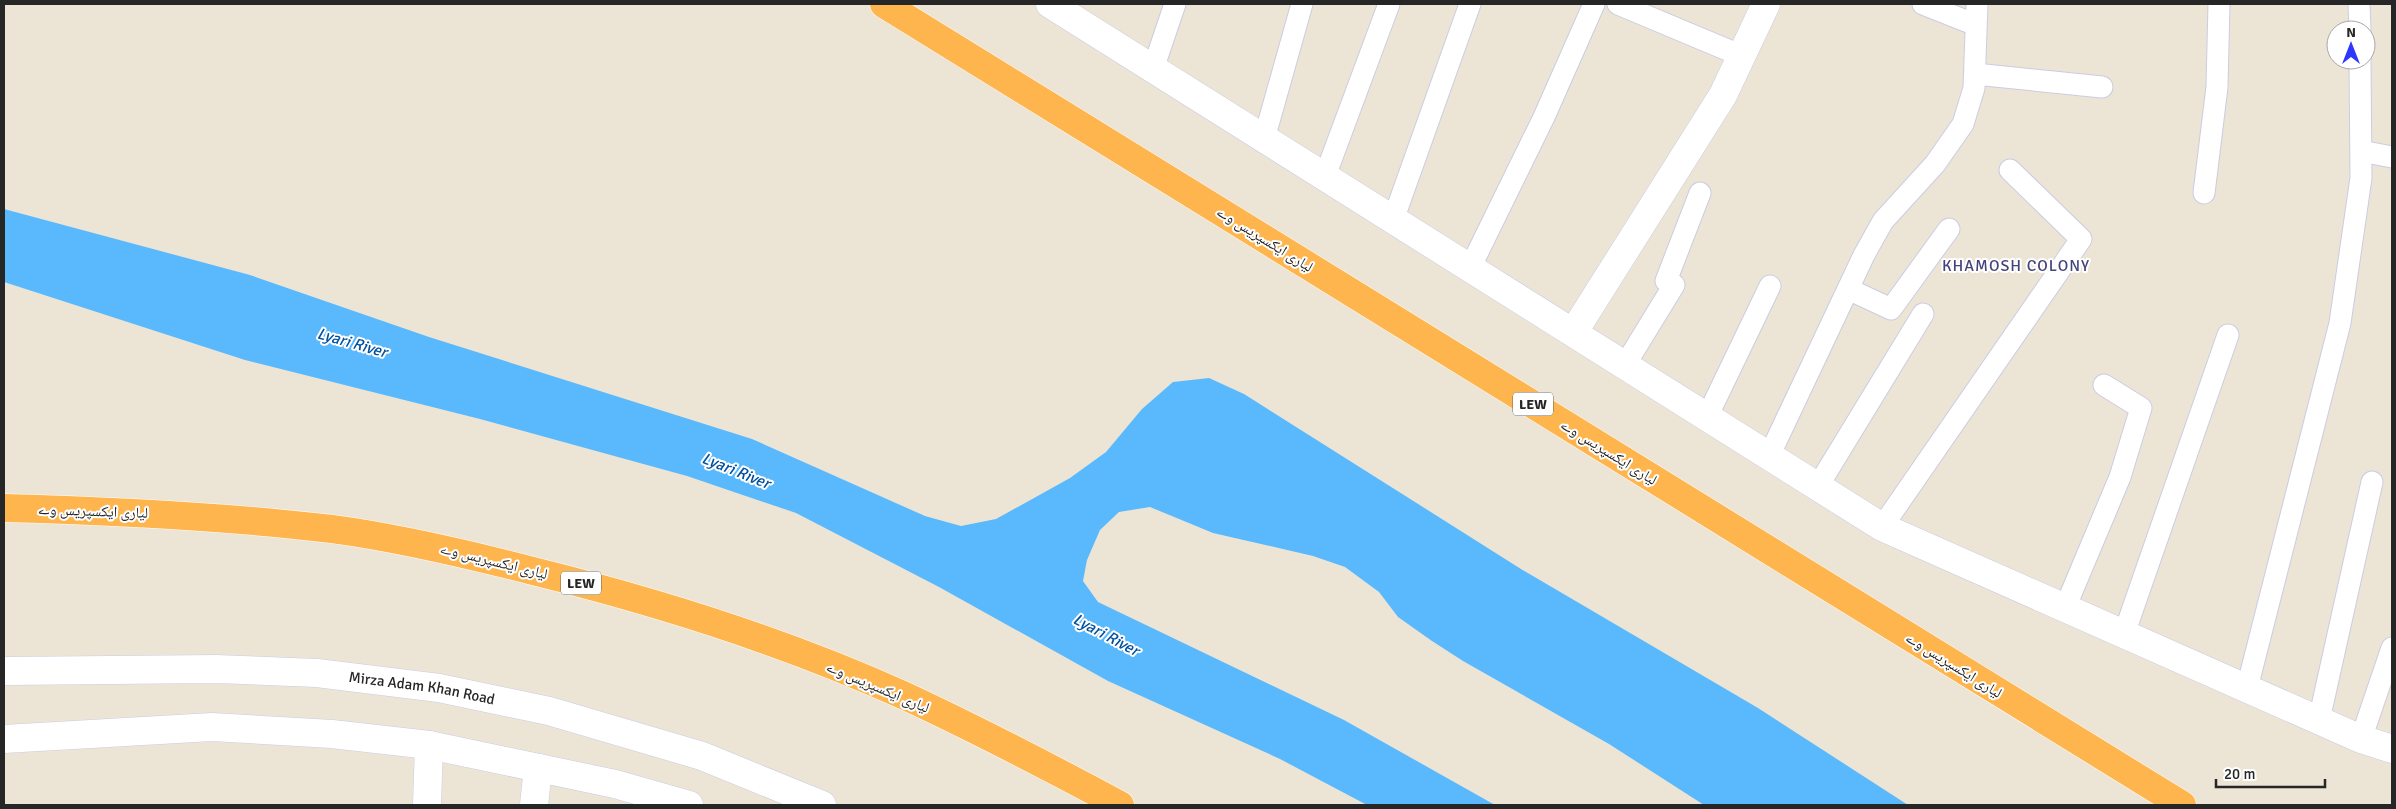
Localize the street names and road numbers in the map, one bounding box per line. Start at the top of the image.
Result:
street label: لیاری ایکسپریس وے [1213,202,1316,277]
road number: LEW [1513,392,1553,416]
street label: لیاری ایکسپریس وے [1557,415,1660,490]
street label: لیاری ایکسپریس وے [38,500,148,523]
street label: لیاری ایکسپریس وے [438,539,550,584]
road number: LEW [561,572,601,594]
street label: لیاری ایکسپریس وے [1902,628,2005,703]
street label: لیاری ایکسپریس وے [823,657,932,718]
street label: Mirza Adam Khan Road [348,668,497,708]

